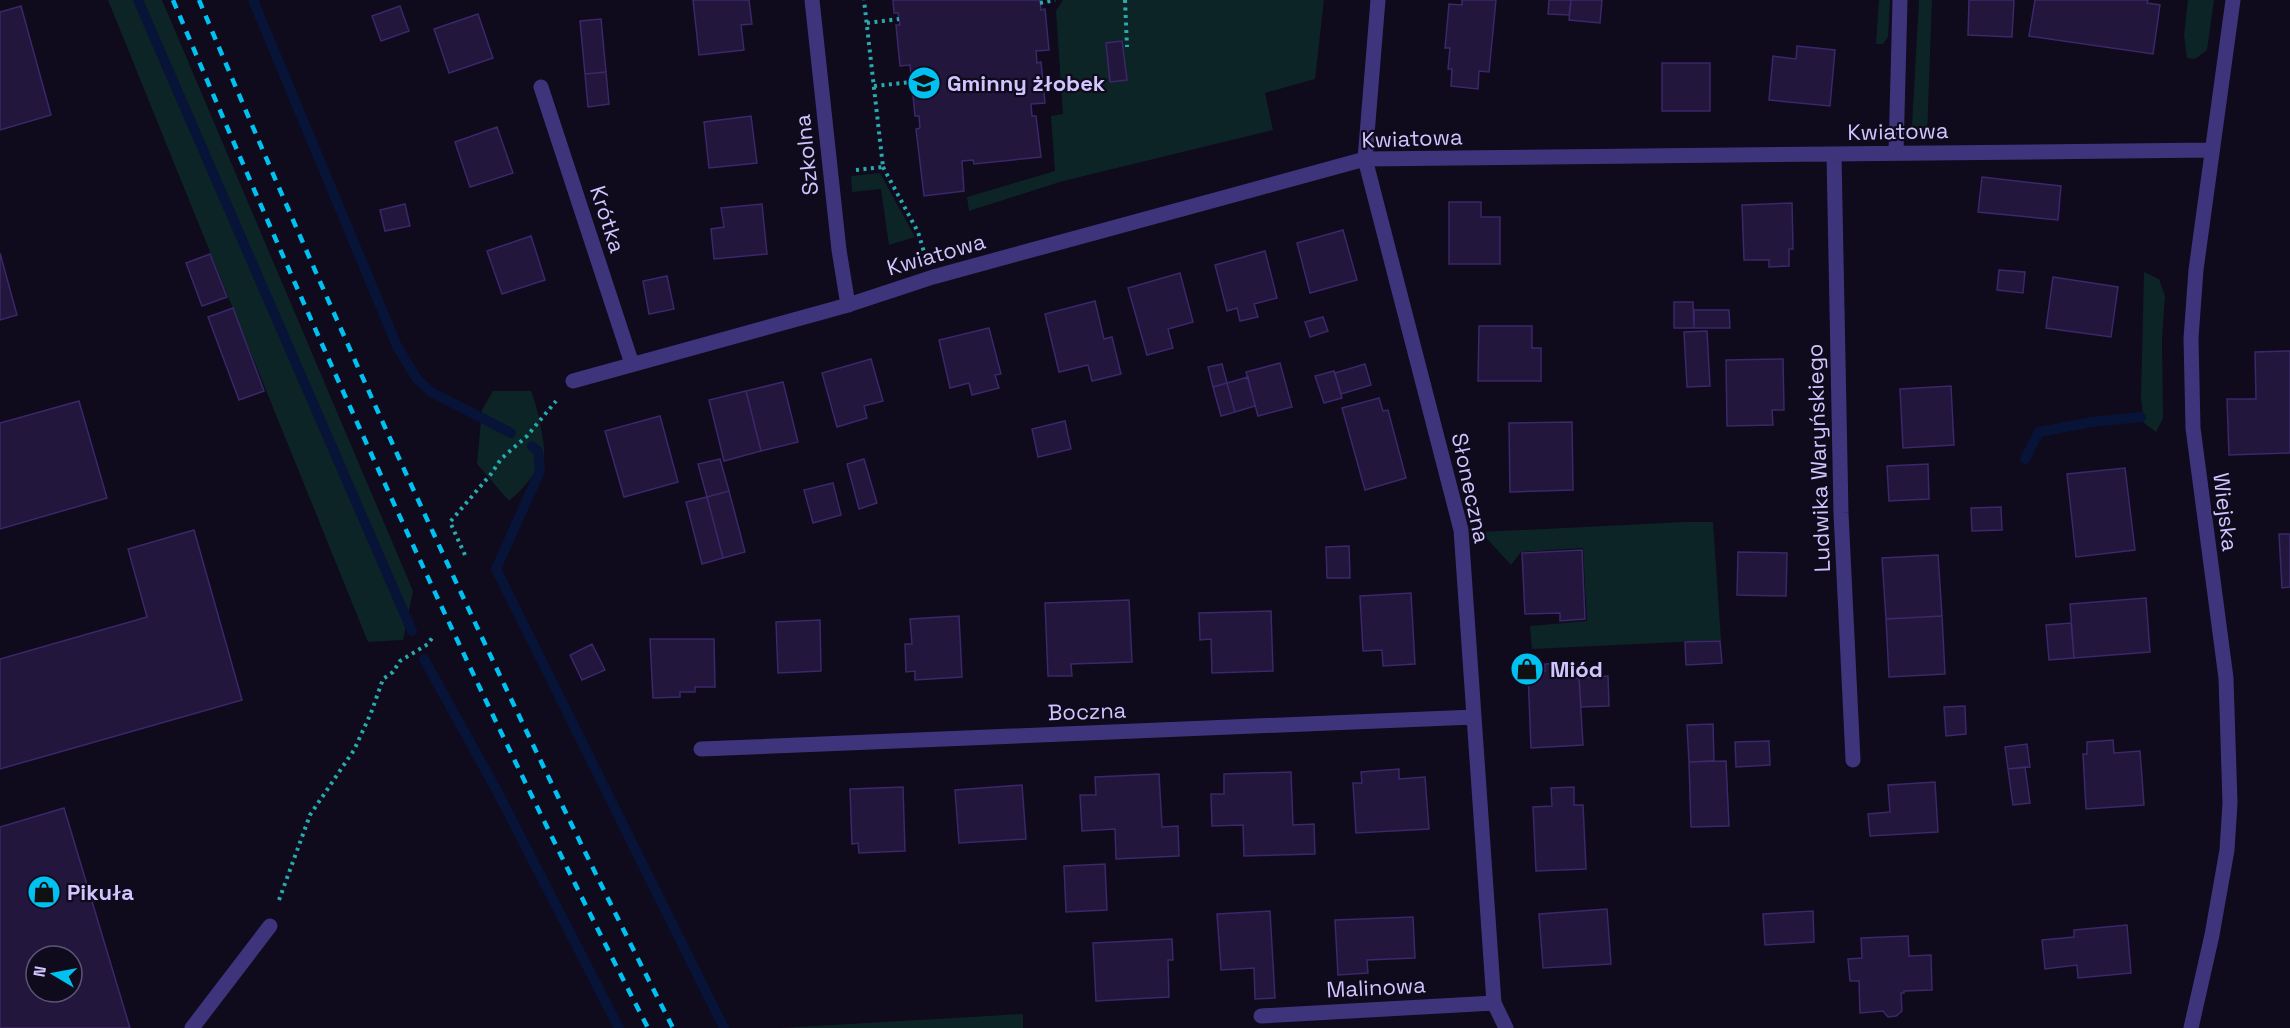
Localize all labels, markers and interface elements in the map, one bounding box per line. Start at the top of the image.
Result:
school or university icon: Gminny żłobek [906,65,942,101]
place label: Gminny żłobek [947,69,1106,97]
street label: Szkolna [788,113,824,197]
street label: Kwiatowa [1847,116,1949,146]
street label: Kwiatowa [1361,122,1463,154]
street label: Krótka [584,182,632,256]
street label: Kwiatowa [884,227,989,281]
street label: Ludwika Waryńskiego [1800,343,1836,573]
street label: Słoneczna [1446,430,1496,546]
street label: Wiejska [2207,471,2245,553]
shop icon: Miód [1509,651,1545,687]
place label: Miód [1550,655,1603,683]
street label: Boczna [1047,696,1127,726]
shop icon: Pikuła [26,874,62,910]
place label: Pikuła [67,878,134,906]
north arrow [24,944,84,1004]
text: N [28,964,51,979]
street label: Malinowa [1326,970,1427,1004]

